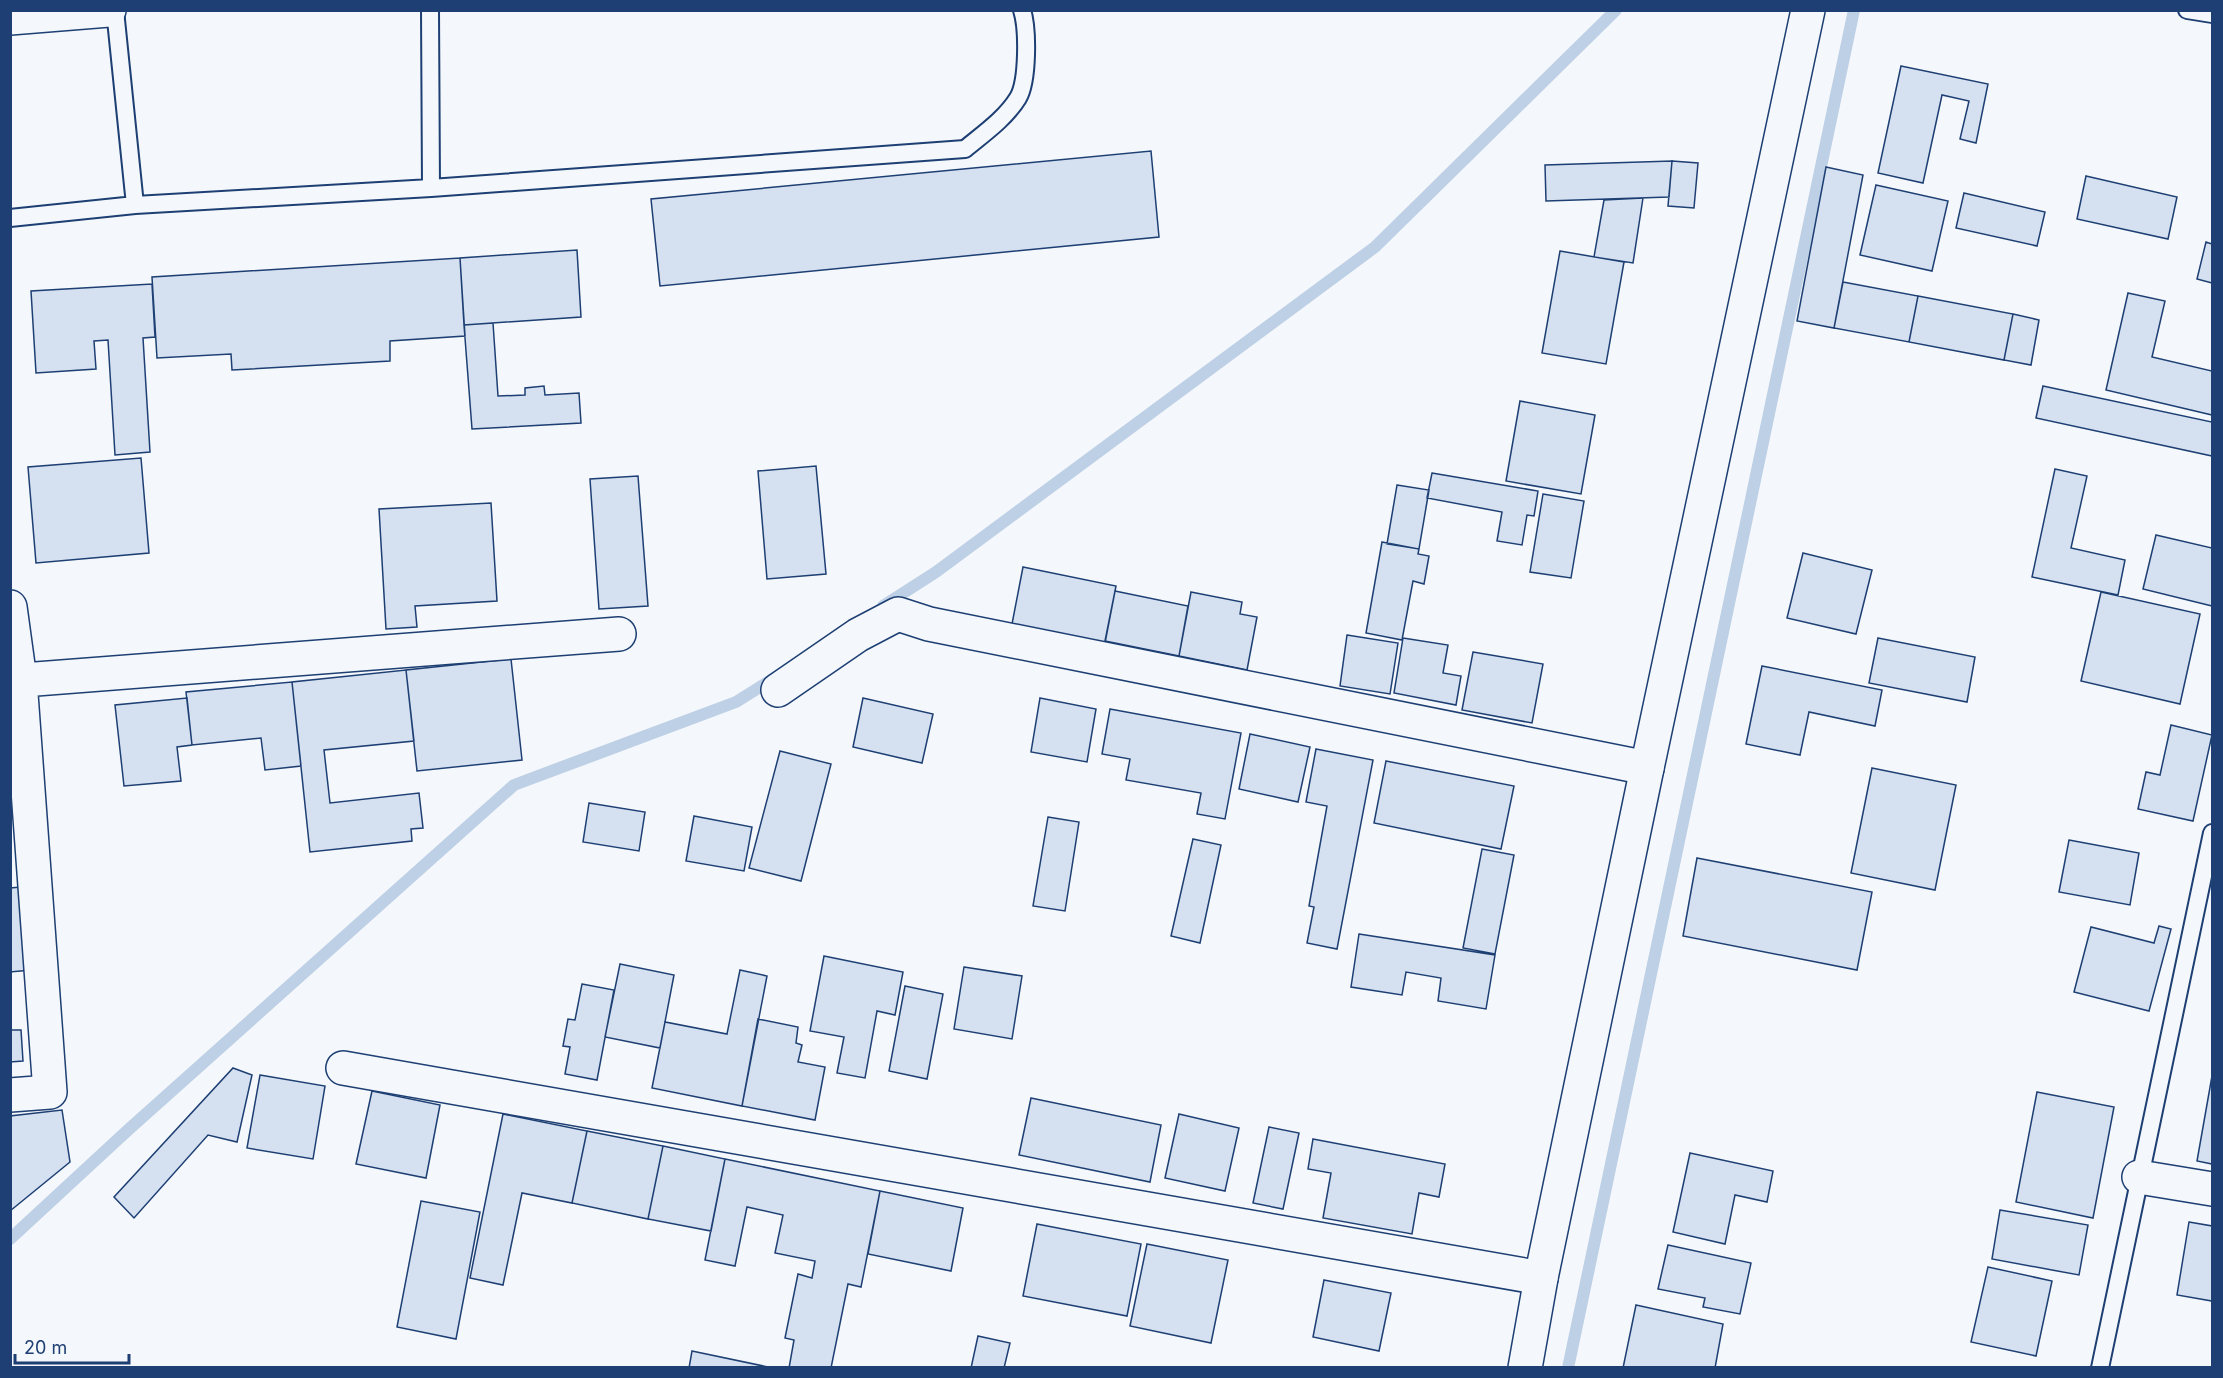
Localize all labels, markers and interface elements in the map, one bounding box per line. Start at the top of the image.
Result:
scale bar [15,1327,129,1365]
text: 20 m [24,1337,67,1358]

